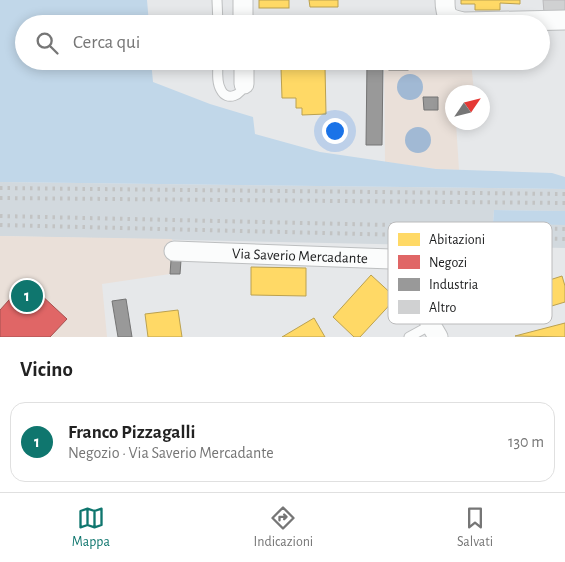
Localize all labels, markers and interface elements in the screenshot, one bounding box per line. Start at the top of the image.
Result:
search box [15,15,550,70]
icon: search [33,29,61,57]
text: Cerca qui [73,33,140,52]
north arrow [445,85,490,130]
your location [322,118,348,144]
legend [388,222,552,324]
text: Abitazioni [429,233,485,247]
street label: Via Saverio Mercadante [232,246,368,266]
text: Negozi [429,256,467,270]
pin: 1 [11,277,43,315]
text: Industria [429,278,479,292]
text: Altro [429,301,457,315]
text: Vicino [20,359,73,380]
text: Franco Pizzagalli [68,423,195,442]
text: 1 [34,434,40,450]
text: 130 m [508,434,544,450]
text: Negozio · Via Saverio Mercadante [68,445,274,461]
tab: Mappa [72,504,110,551]
tab: Indicazioni [254,504,313,551]
tab: Salvati [457,504,493,551]

